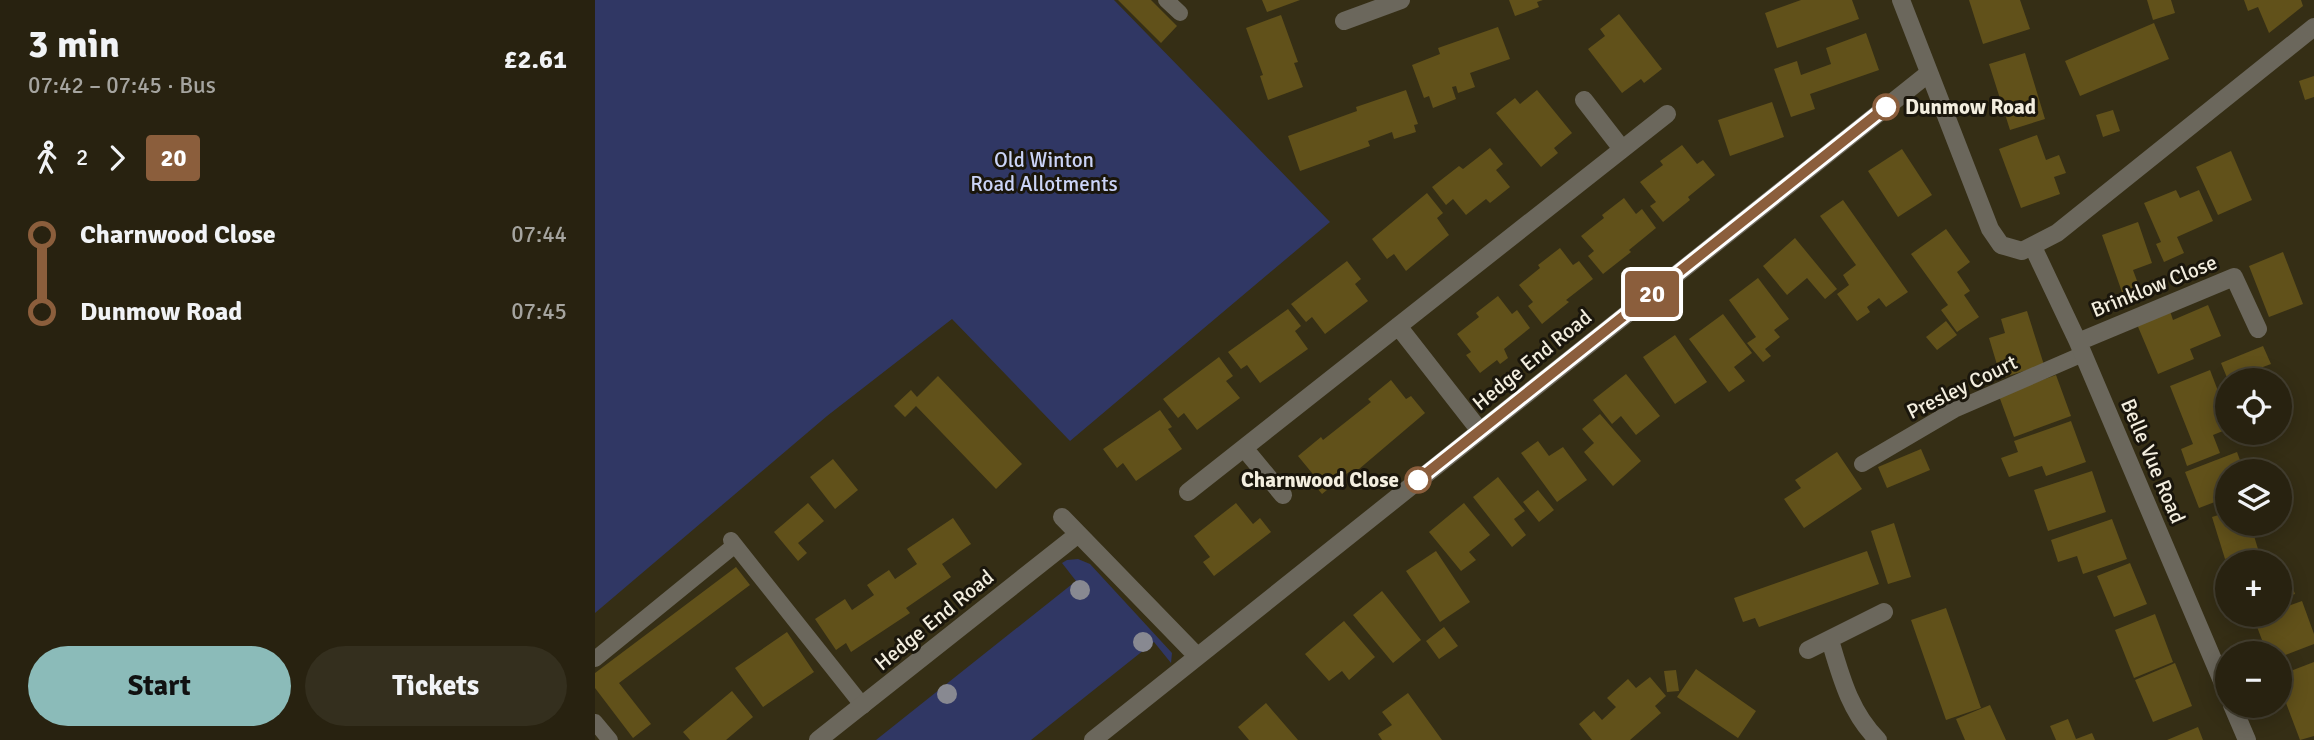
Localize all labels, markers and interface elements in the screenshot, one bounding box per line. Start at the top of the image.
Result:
text: 3 min [28,21,120,68]
text: £2.61 [503,44,567,76]
text: 07:42 – 07:45 · Bus [28,71,216,100]
marker: Dunmow Road [1873,94,1899,120]
place label: Dunmow Road [1905,94,2036,120]
icon: walk [28,139,66,177]
icon: forward [98,139,136,177]
text: 2 [76,143,88,172]
text: 20 [160,143,186,173]
park label: Old Winton Road Allotments [970,147,1118,197]
text: Charnwood Close [80,219,276,251]
text: 07:44 [511,220,567,249]
street label: Brinklow Close [2087,249,2221,323]
line badge: 20 [1621,271,1683,317]
text: 20 [1639,279,1665,309]
text: Dunmow Road [80,296,242,328]
text: 07:45 [511,297,567,326]
street label: Hedge End Road [1467,304,1597,416]
street label: Presley Court [1903,349,2021,425]
map controls [2215,368,2292,718]
button: locate [2215,368,2292,445]
street label: Belle Vue Road [2115,395,2191,527]
button: layers [2215,459,2292,536]
place label: Charnwood Close [1241,467,1399,493]
marker: Charnwood Close [1405,467,1431,493]
button: + [2215,550,2292,627]
street label: Hedge End Road [869,564,999,676]
button: − [2215,641,2292,718]
button: Start [28,646,291,726]
button: Tickets [305,646,567,726]

